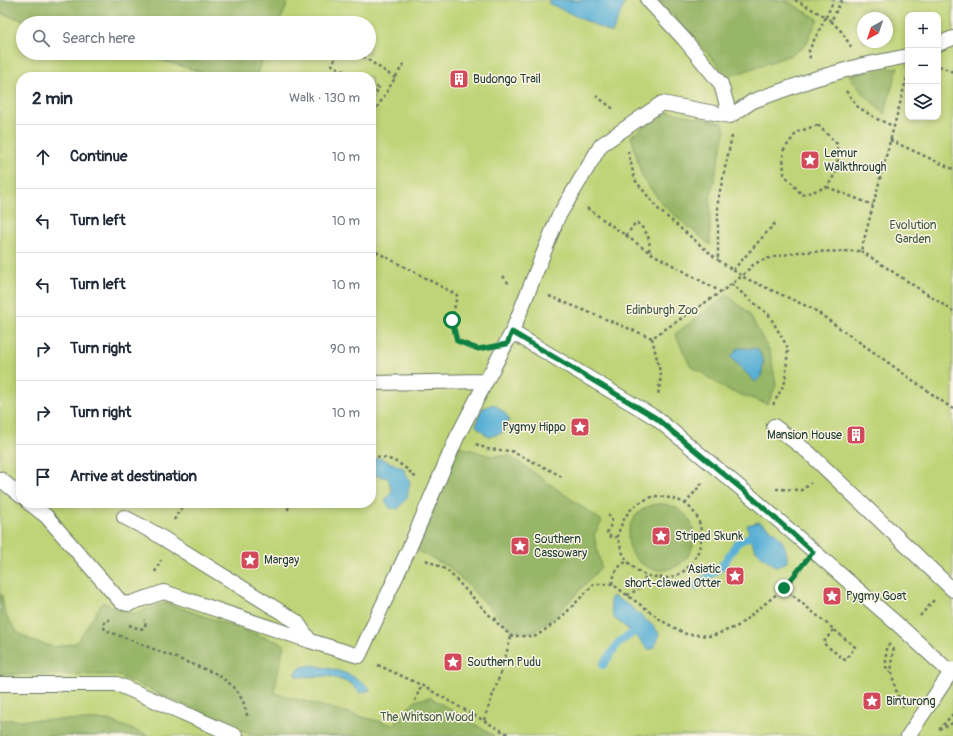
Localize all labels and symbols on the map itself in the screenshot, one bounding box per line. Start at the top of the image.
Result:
north arrow [857,12,893,48]
building icon: Budongo Trail [448,68,470,90]
place label: Budongo Trail [473,72,541,87]
place label: Lemur Walkthrough [824,146,887,175]
place icon: Lemur Walkthrough [799,149,821,171]
park label: Evolution Garden [889,218,937,247]
park label: Edinburgh Zoo [626,303,699,318]
route start [443,311,461,329]
place icon: Pygmy Hippo [569,416,591,438]
place label: Pygmy Hippo [502,420,567,435]
building icon: Mansion House [845,424,867,446]
place label: Mansion House [767,428,842,443]
place icon: Striped Skunk [650,525,672,547]
place label: Striped Skunk [675,529,743,544]
place label: Southern Cassowary [534,532,587,561]
place icon: Southern Cassowary [509,535,531,557]
place icon: Margay [239,549,261,571]
place label: Margay [264,553,299,568]
place label: Asiatic short-clawed Otter [625,562,722,591]
place icon: Asiatic short-clawed Otter [724,565,746,587]
route end [775,579,793,597]
place icon: Pygmy Goat [821,585,843,607]
place label: Pygmy Goat [846,589,907,604]
place icon: Southern Pudu [442,651,464,673]
place label: Southern Pudu [467,655,541,670]
place icon: Binturong [861,690,883,712]
place label: Binturong [886,694,936,709]
park label: The Whitson Wood [380,710,474,725]

